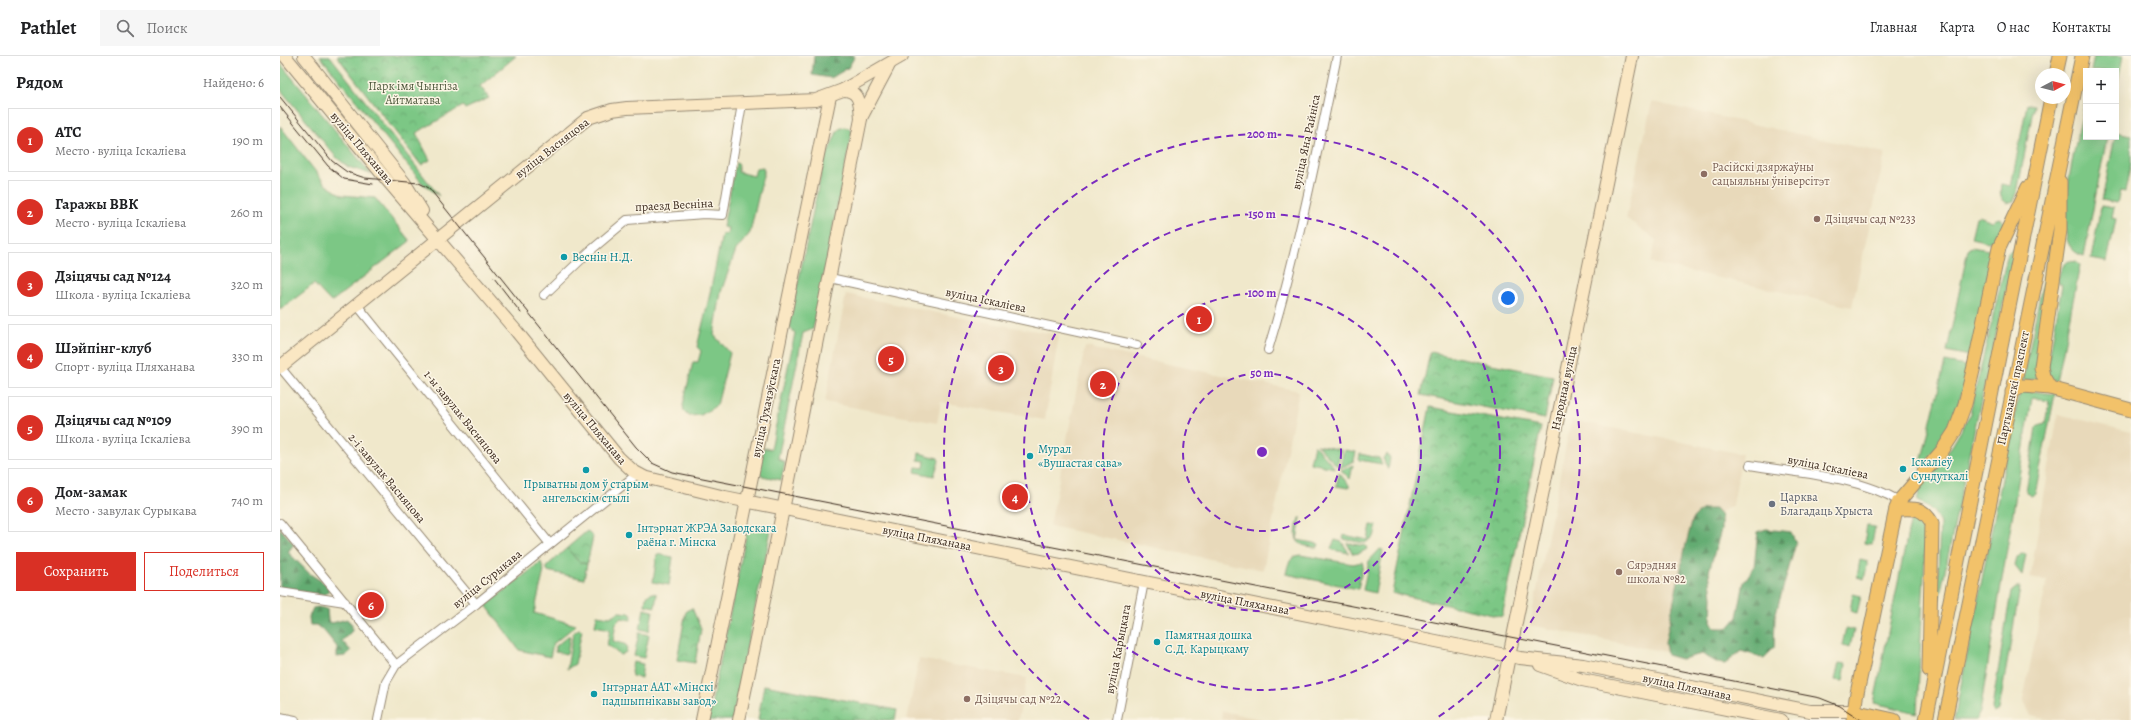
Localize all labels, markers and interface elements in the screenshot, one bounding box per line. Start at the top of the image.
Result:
search box [100,10,380,46]
text: Pathlet [20,15,76,41]
icon: search [114,17,136,39]
text: Поиск [146,18,187,38]
text: Главная [1870,18,1917,37]
text: Карта [1939,18,1975,37]
text: О нас [1997,18,2030,37]
text: Контакты [2052,18,2111,37]
north arrow [2035,68,2071,104]
map controls [2083,68,2119,140]
button: + [2083,68,2119,104]
text: Рядом [16,71,63,94]
text: Найдено: 6 [203,74,264,91]
park label: Парк імя Чынгіза Айтматава [368,78,458,108]
street label: вуліца Яна Райніса [1288,92,1324,191]
button: − [2083,104,2119,140]
street label: вуліца Пляханава [327,108,397,188]
street label: вуліца Васняцова [512,114,593,182]
text: АТС [55,122,82,142]
text: 200 m [1247,126,1277,142]
text: 1 [28,132,32,149]
text: 190 m [232,132,263,149]
text: Место · вуліца Іскаліева [55,142,186,159]
place label: Расійскі дзяржаўны сацыяльны ўніверсітэт [1712,159,1830,189]
marker: Расійскі дзяржаўны сацыяльны ўніверсітэт [1699,169,1709,179]
text: Гаражы ВВК [55,194,138,214]
street label: праезд Весніна [635,195,714,215]
text: 2 [27,204,33,221]
text: 260 m [230,204,263,221]
text: 150 m [1248,206,1276,222]
place label: Дзіцячы сад №233 [1825,211,1916,227]
text: Место · вуліца Іскаліева [55,214,186,231]
marker: Дзіцячы сад №233 [1812,214,1822,224]
place label: Веснін Н.Д. [572,249,633,265]
marker: Веснін Н.Д. [559,252,569,262]
text: Дзіцячы сад №124 [55,266,171,286]
text: 3 [27,276,33,293]
text: 320 m [231,276,263,293]
street label: вуліца Іскаліева [944,284,1028,316]
text: 100 m [1248,285,1276,301]
text: Школа · вуліца Іскаліева [55,286,191,303]
your location [1498,288,1518,308]
pin: 1 [1186,304,1212,334]
street label: Партызанскі праспект [1993,329,2033,446]
text: Шэйпінг-клуб [55,338,152,358]
pin: 5 [878,344,904,374]
street label: Народная вуліца [1547,344,1581,432]
text: 4 [27,348,33,365]
text: 330 m [232,348,263,365]
pin: 3 [988,353,1014,383]
street label: вуліца Тухачэўскага [748,356,784,459]
text: Спорт · вуліца Пляханава [55,358,195,375]
text: 50 m [1250,365,1274,381]
street label: 1-ы завулак Васняцова [420,367,506,467]
pin: 2 [1090,369,1116,399]
street label: вуліца Пляханава [560,388,630,468]
text: Дзіцячы сад №109 [55,410,171,430]
text: 5 [27,420,33,437]
text: 390 m [231,420,263,437]
text: Школа · вуліца Іскаліева [55,430,191,447]
street label: 2-і завулак Васняцова [345,430,430,527]
place label: Мурал «Вушастая сава» [1038,441,1122,471]
centre of rings [1255,445,1269,459]
marker: Мурал «Вушастая сава» [1025,451,1035,461]
street label: вуліца Іскаліева [1786,451,1870,483]
place label: Іскаліеў Сундуткалі [1911,454,1968,484]
marker: Іскаліеў Сундуткалі [1898,464,1908,474]
marker: Прыватны дом ў старым ангельскім стылі [581,465,591,475]
place label: Прыватны дом ў старым ангельскім стылі [523,476,649,506]
text: Дом-замак [55,482,127,502]
pin: 4 [1002,482,1028,512]
place label: Царква Благадаць Хрыста [1780,489,1873,519]
text: 6 [27,492,33,509]
text: 740 m [231,492,263,509]
marker: Царква Благадаць Хрыста [1767,499,1777,509]
text: Место · завулак Сурыкава [55,502,197,519]
place label: Інтэрнат ЖРЭА Заводскага раёна г. Мінска [637,520,777,550]
street label: вуліца Пляханава [881,522,973,555]
marker: Інтэрнат ЖРЭА Заводскага раёна г. Мінска [624,530,634,540]
street label: вуліца Сурыкава [449,546,525,612]
button: Сохранить [16,552,136,591]
button: Поделиться [144,552,264,591]
place label: Сярэдняя школа №82 [1627,557,1686,587]
marker: Сярэдняя школа №82 [1614,567,1624,577]
street label: вуліца Пляханава [1199,586,1291,619]
pin: 6 [358,590,384,620]
street label: вуліца Карыцкага [1101,602,1135,695]
place label: Памятная дошка С.Д. Карыцкаму [1165,627,1252,657]
marker: Памятная дошка С.Д. Карыцкаму [1152,637,1162,647]
street label: вуліца Пляханава [1641,670,1733,704]
place label: Інтэрнат ААТ «Мінскі падшыпнікавы завод» [602,679,716,709]
marker: Інтэрнат ААТ «Мінскі падшыпнікавы завод» [589,689,599,699]
place label: Дзіцячы сад №22 [975,691,1062,707]
marker: Дзіцячы сад №22 [962,694,972,704]

